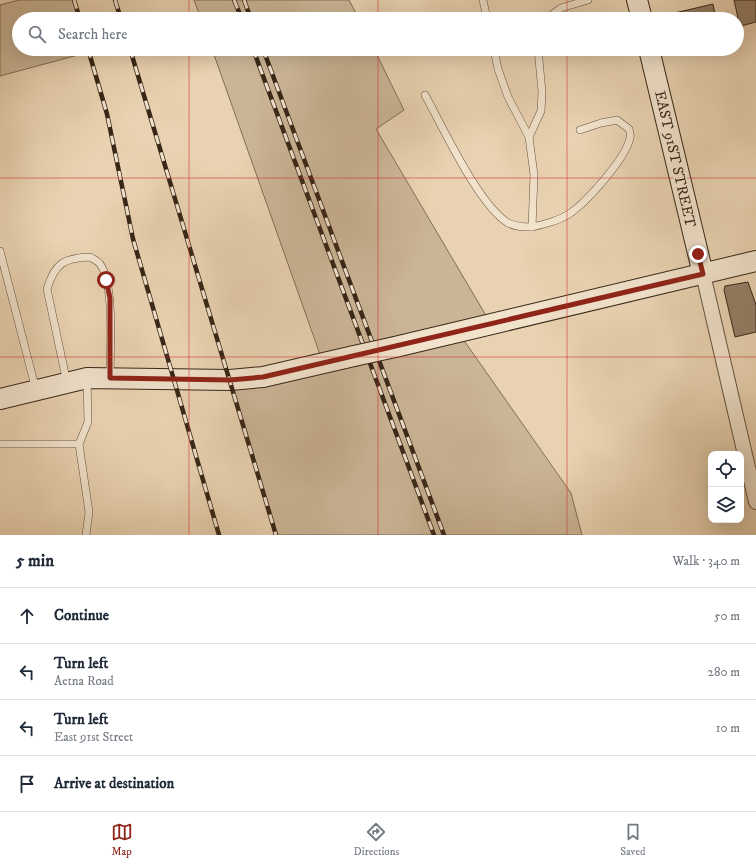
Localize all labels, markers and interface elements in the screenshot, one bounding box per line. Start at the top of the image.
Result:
search box [12,12,744,56]
icon: search [26,23,48,45]
text: Search here [58,25,127,44]
street label: EAST 91ST STREET [650,89,700,230]
route end [689,245,707,263]
route start [97,271,115,289]
map controls [708,451,744,523]
button: locate [708,451,744,487]
button: layers [708,487,744,523]
text: 5 min [16,550,54,572]
text: Walk · 340 m [672,553,740,569]
icon: ahead [16,605,38,627]
text: Continue [54,606,109,625]
text: 50 m [714,608,740,624]
text: Turn left [54,654,108,673]
icon: left [16,661,38,683]
text: 280 m [708,664,740,680]
text: Aetna Road [54,673,114,689]
text: Turn left [54,710,108,729]
icon: left [16,717,38,739]
text: 10 m [716,720,740,736]
text: East 91st Street [54,729,133,745]
icon: arrive [16,773,38,795]
text: Arrive at destination [54,774,174,793]
tab: Map [111,821,133,859]
tab: Directions [354,821,399,859]
tab: Saved [620,821,645,859]

